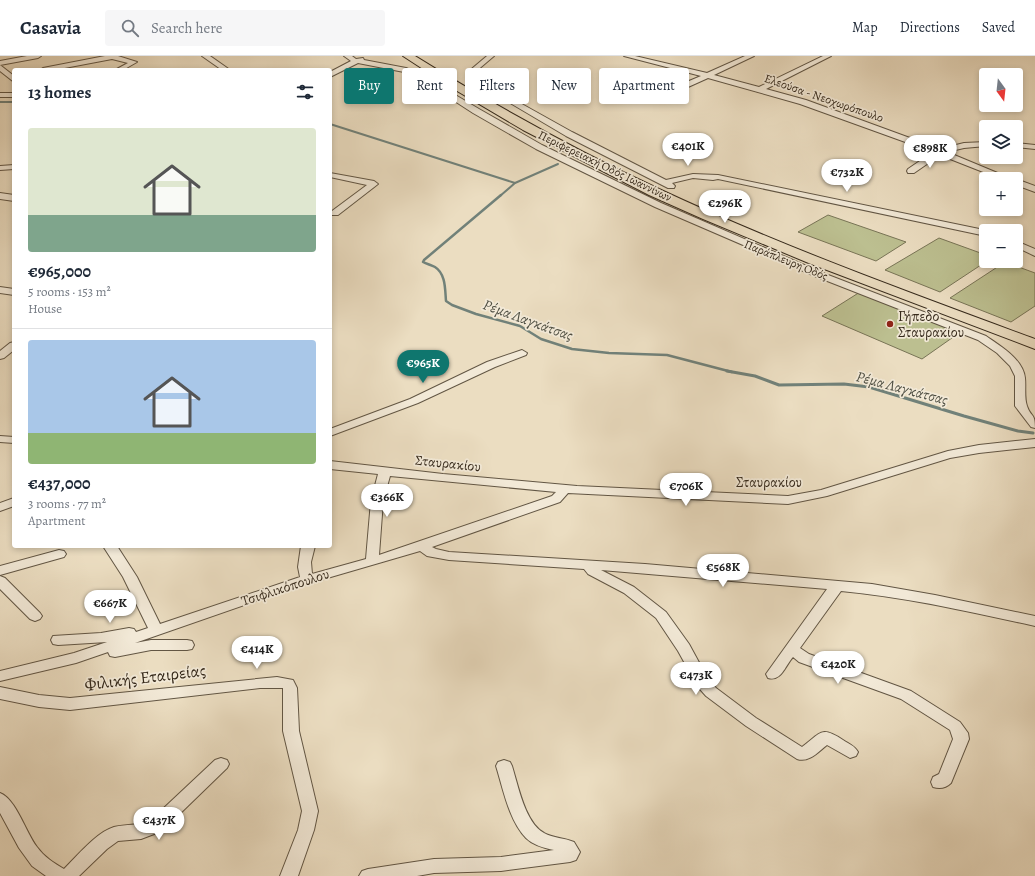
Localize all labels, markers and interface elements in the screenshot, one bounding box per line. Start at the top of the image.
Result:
search box [105,10,385,46]
text: Casavia [20,15,81,41]
icon: search [119,17,141,39]
text: Search here [151,18,222,38]
text: Map [852,18,878,37]
text: Directions [900,18,960,37]
text: Saved [982,18,1015,37]
chip: Buy [344,68,394,104]
chip: Rent [402,68,457,104]
chip: Filters [465,68,529,104]
chip: New [537,68,591,104]
chip: Apartment [599,68,689,104]
north arrow [979,68,1023,112]
map controls [979,68,1023,268]
street label: Ελεούσα - Νεοχωρόπουλο [762,70,886,126]
text: 13 homes [28,81,91,104]
icon: filters [294,81,316,103]
button: layers [979,120,1023,164]
street label: Περιφερειακή Οδός Ιωαννίνων [536,127,675,205]
pin: €401K [660,133,716,167]
pin: €898K [902,135,958,169]
text: €401K [671,137,705,154]
text: €898K [913,139,947,156]
icon: home [136,154,208,226]
pin: €732K [819,159,875,193]
text: €732K [830,163,864,180]
button: + [979,172,1023,216]
pin: €296K [697,190,753,224]
text: €296K [708,194,742,211]
button: − [979,224,1023,268]
street label: Παράπλευρη Οδός [742,236,830,284]
text: €965,000 [28,260,91,283]
text: 5 rooms · 153 m² [28,283,111,300]
water label: Ρέμα Λαγκάτσας [480,295,576,346]
text: House [28,300,62,317]
place label: Γήπεδο Σταυρακίου [898,307,964,342]
marker: Γήπεδο Σταυρακίου [885,319,895,329]
pin: €965K [395,350,451,384]
text: €965K [406,354,440,371]
icon: home [136,366,208,438]
water label: Ρέμα Λαγκάτσας [854,366,950,410]
street label: Σταυρακίου [414,451,482,476]
text: €437,000 [28,472,91,495]
pin: €706K [658,473,714,507]
street label: Σταυρακίου [736,473,802,492]
text: €706K [669,477,703,494]
pin: €366K [359,484,415,518]
text: €366K [370,488,404,505]
text: 3 rooms · 77 m² [28,495,106,512]
text: Apartment [28,512,86,529]
pin: €568K [695,554,751,588]
text: €568K [706,558,740,575]
street label: Τσιφλικόπουλου [239,564,332,611]
pin: €667K [82,590,138,624]
text: €667K [93,594,127,611]
pin: €414K [229,636,285,670]
text: €414K [241,640,273,657]
pin: €420K [810,651,866,685]
text: €420K [821,655,855,672]
street label: Φιλικής Εταιρείας [83,659,207,696]
pin: €473K [668,662,724,696]
text: €473K [679,666,713,683]
pin: €437K [131,807,187,841]
text: €437K [142,811,176,828]

